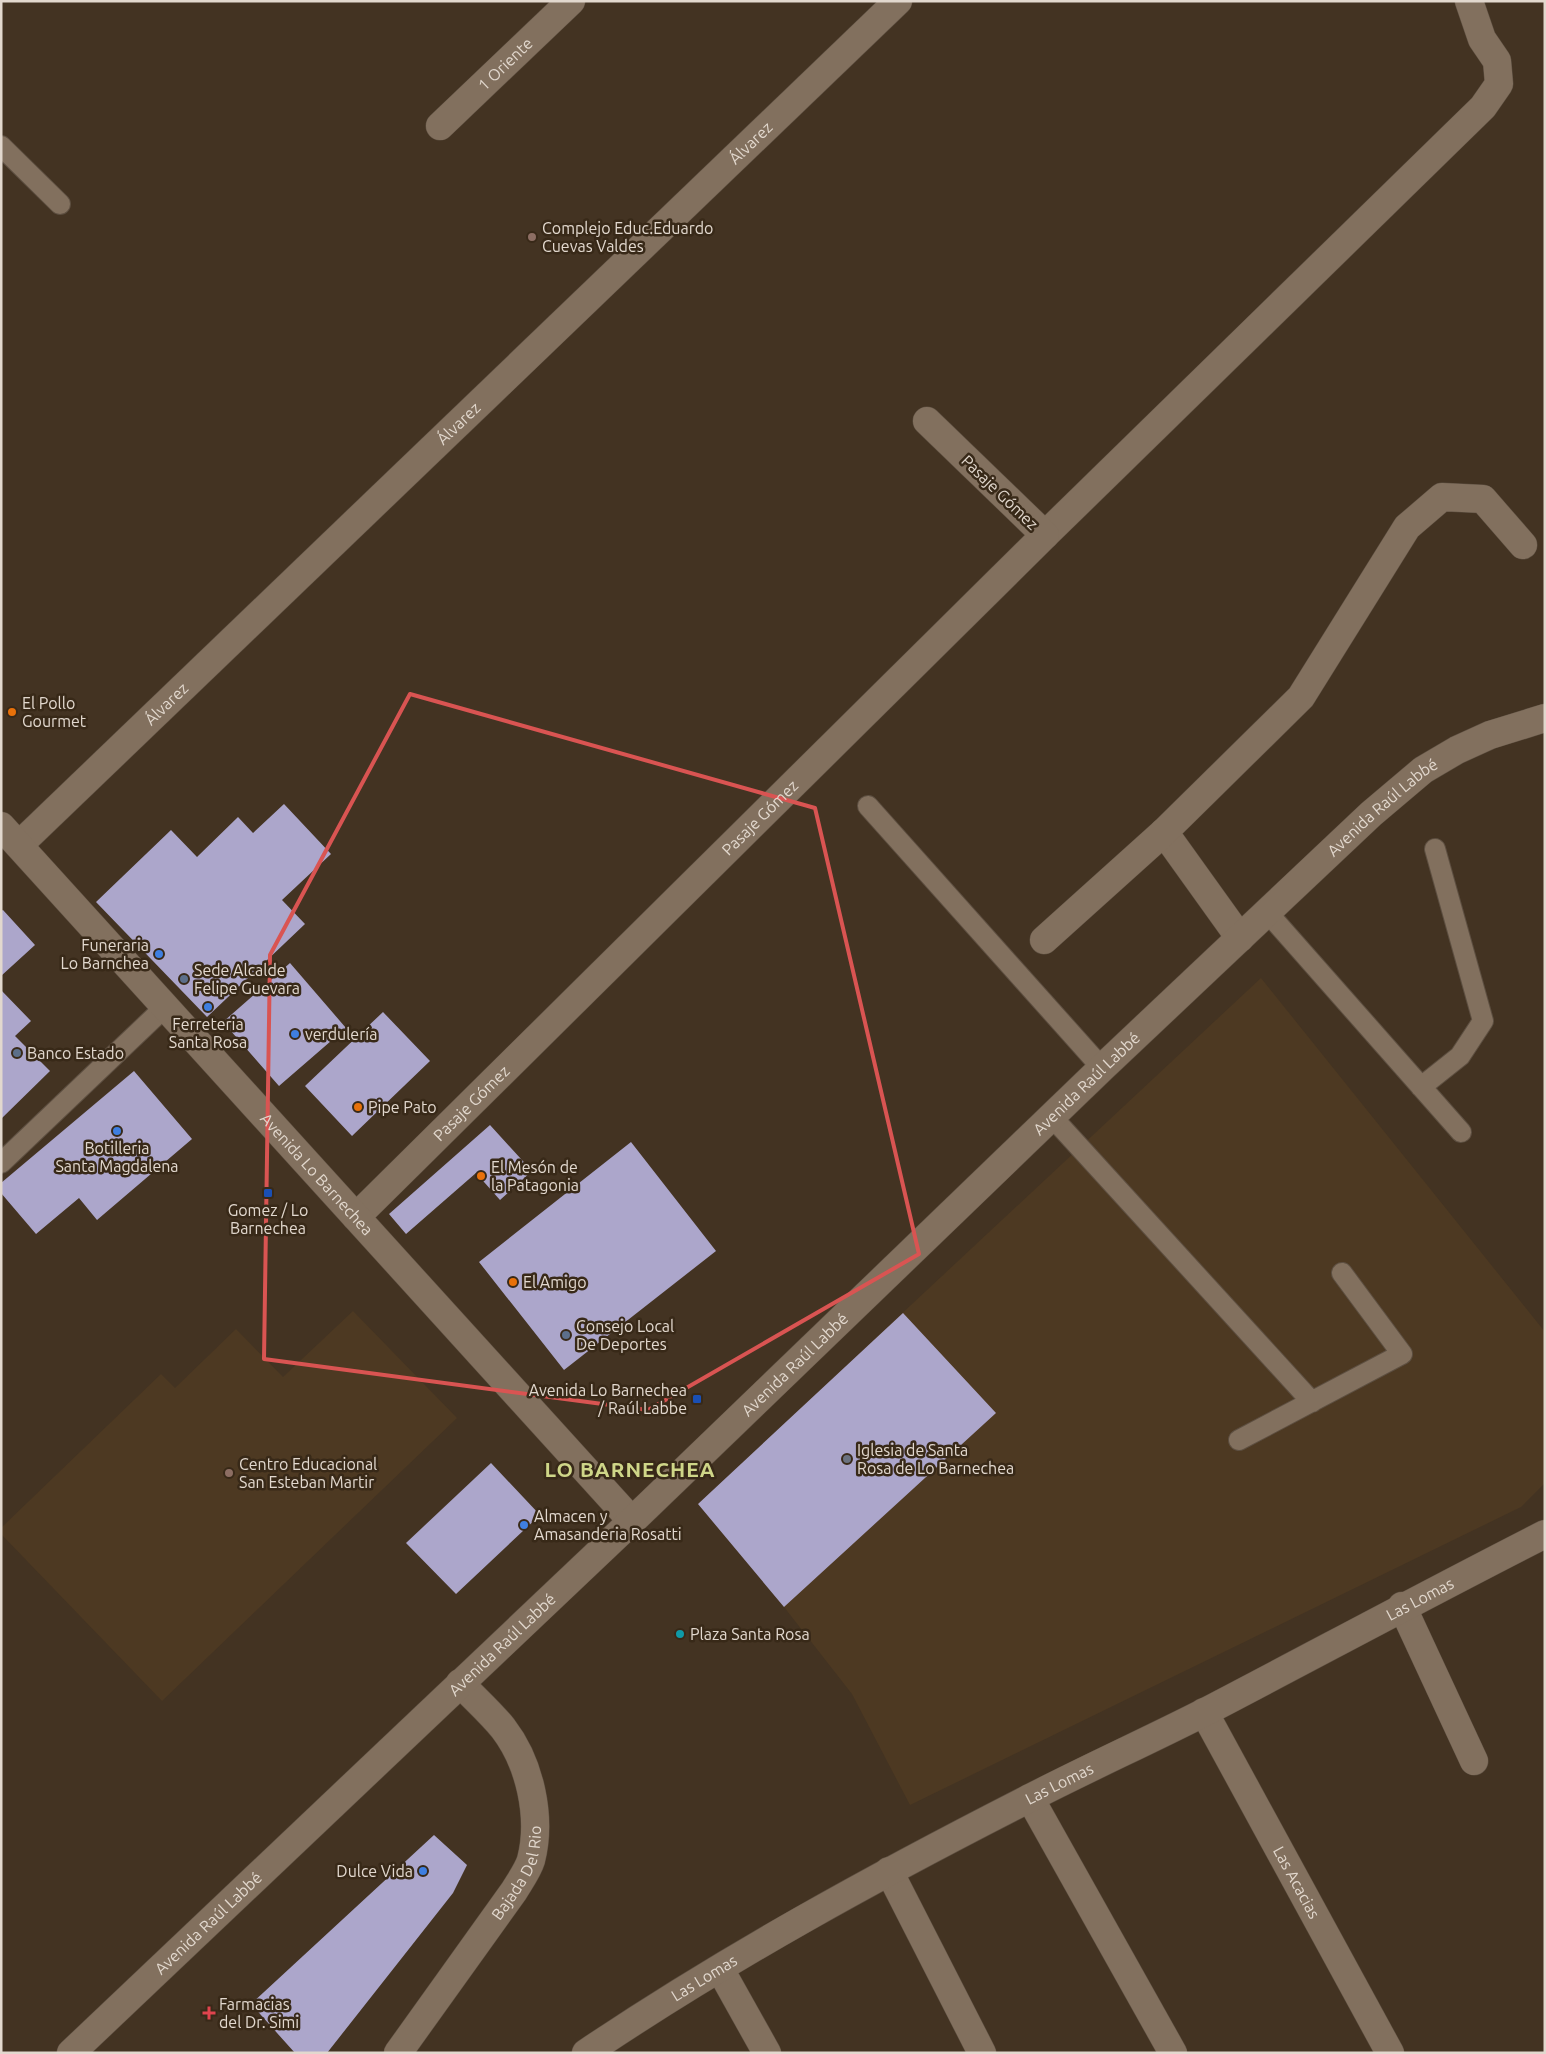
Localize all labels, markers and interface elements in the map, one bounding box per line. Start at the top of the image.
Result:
street label: 1 Oriente [474,34,536,94]
street label: Álvarez [724,118,776,168]
place label: Complejo Educ.Eduardo Cuevas Valdes [542,219,713,255]
marker: Complejo Educ.Eduardo Cuevas Valdes [526,231,538,243]
street label: Álvarez [432,398,484,448]
street label: Pasaje Gómez [958,451,1042,533]
street label: Álvarez [139,679,191,729]
place label: El Pollo Gourmet [22,694,87,730]
marker: El Pollo Gourmet [6,706,18,718]
street label: Avenida Raúl Labbé [1323,755,1441,860]
street label: Pasaje Gómez [718,776,801,859]
place label: Funeraria Lo Barnchea [61,936,149,972]
marker: Funeraria Lo Barnchea [153,948,165,960]
place label: Sede Alcalde Felipe Guevara [194,961,300,997]
marker: Sede Alcalde Felipe Guevara [178,973,190,985]
marker: Ferreteria Santa Rosa [202,1001,214,1013]
place label: Ferreteria Santa Rosa [169,1015,247,1051]
place label: verdulería [305,1025,377,1043]
marker: verdulería [289,1028,301,1040]
street label: Avenida Raúl Labbé [1029,1028,1143,1138]
place label: Banco Estado [27,1044,124,1062]
marker: Banco Estado [11,1047,23,1059]
street label: Pasaje Gómez [430,1062,513,1144]
place label: Pipe Pato [368,1098,437,1116]
marker: Pipe Pato [352,1101,364,1113]
street label: Avenida Lo Barnechea [257,1109,377,1239]
marker: Botilleria Santa Magdalena [111,1125,123,1137]
place label: Botilleria Santa Magdalena [55,1139,179,1175]
place label: El Mesón de la Patagonia [491,1158,579,1194]
marker: El Mesón de la Patagonia [475,1170,487,1182]
marker: Gomez / Lo Barnechea [262,1187,274,1199]
place label: Gomez / Lo Barnechea [228,1201,308,1237]
place label: El Amigo [523,1273,587,1291]
marker: El Amigo [507,1276,519,1288]
street label: Avenida Raúl Labbé [738,1309,851,1419]
place label: Consejo Local De Deportes [576,1317,674,1353]
marker: Consejo Local De Deportes [560,1329,572,1341]
place label: Avenida Lo Barnechea / Raúl Labbe [529,1381,687,1417]
marker: Avenida Lo Barnechea / Raúl Labbe [691,1393,703,1405]
place label: Iglesia de Santa Rosa de Lo Barnechea [857,1441,1014,1477]
marker: Iglesia de Santa Rosa de Lo Barnechea [841,1453,853,1465]
place label: Centro Educacional San Esteban Martir [239,1455,377,1491]
district label: LO BARNECHEA [545,1457,715,1481]
marker: Centro Educacional San Esteban Martir [223,1467,235,1479]
place label: Almacen y Amasanderia Rosatti [534,1507,682,1543]
marker: Almacen y Amasanderia Rosatti [518,1519,530,1531]
street label: Las Lomas [1383,1574,1457,1624]
street label: Avenida Raúl Labbé [445,1589,559,1699]
place label: Plaza Santa Rosa [690,1625,810,1643]
marker: Plaza Santa Rosa [674,1628,686,1640]
street label: Las Lomas [1022,1759,1096,1808]
street label: Bajada Del Rio [488,1825,544,1923]
street label: Las Acacias [1270,1843,1324,1922]
place label: Dulce Vida [336,1862,413,1880]
marker: Dulce Vida [417,1865,429,1877]
street label: Avenida Raúl Labbé [151,1868,265,1978]
street label: Las Lomas [668,1951,740,2005]
place label: Farmacias del Dr. Simi [219,1995,299,2031]
marker: Farmacias del Dr. Simi [203,2007,215,2019]

